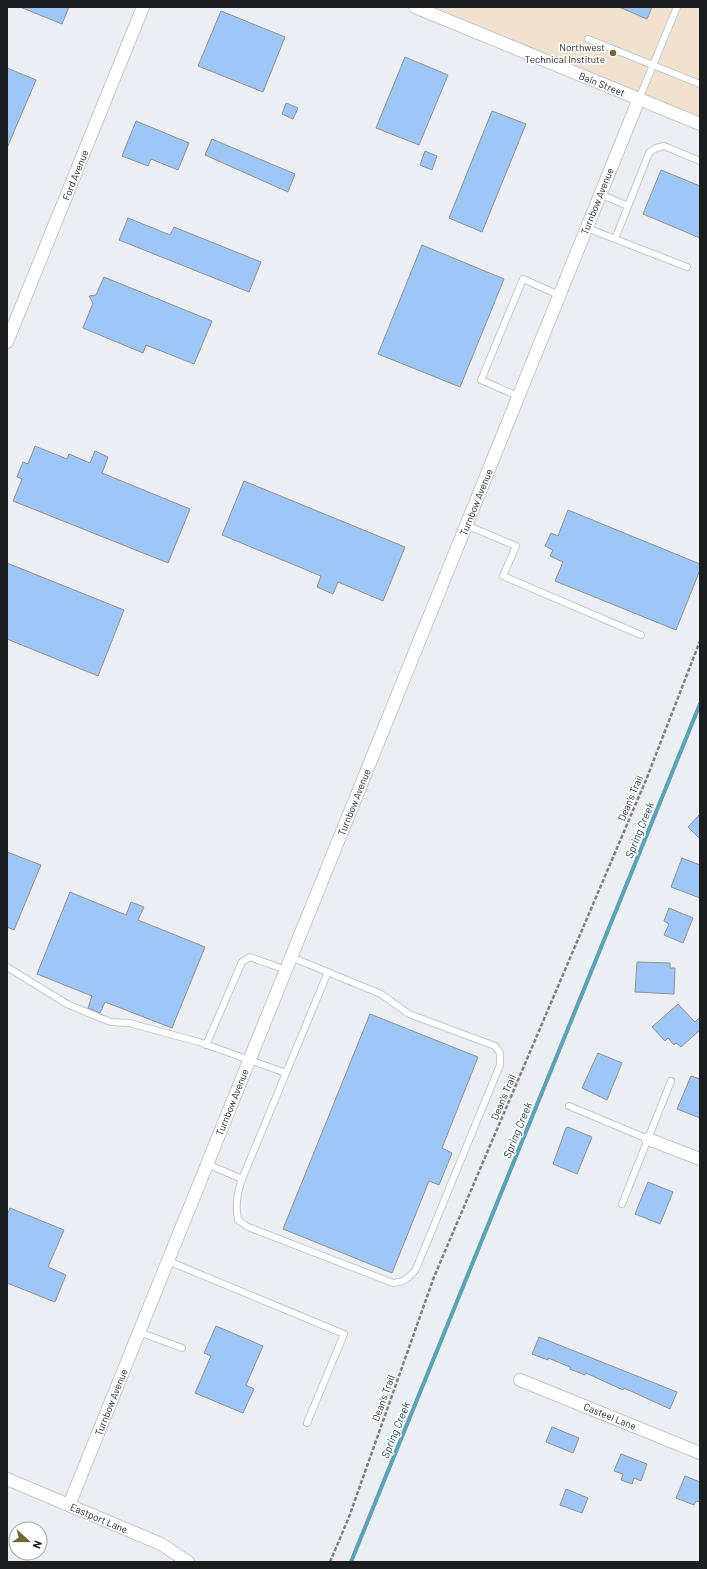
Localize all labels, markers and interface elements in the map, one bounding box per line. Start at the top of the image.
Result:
place label: Northwest Technical Institute [525,41,605,65]
marker: Northwest Technical Institute [608,48,618,58]
street label: Bain Street [577,69,627,99]
street label: Ford Avenue [59,148,91,202]
street label: Turnbow Avenue [578,166,616,236]
street label: Turnbow Avenue [457,467,495,537]
street label: Turnbow Avenue [335,767,373,837]
street label: Dean's Trail [615,773,645,823]
water label: Spring Creek [622,799,656,860]
street label: Turnbow Avenue [213,1067,251,1137]
street label: Dean's Trail [488,1072,518,1122]
water label: Spring Creek [500,1099,534,1160]
street label: Turnbow Avenue [92,1367,130,1437]
street label: Dean's Trail [369,1373,397,1423]
water label: Spring Creek [378,1399,412,1460]
street label: Casteel Lane [582,1400,638,1432]
street label: Eastport Lane [68,1500,130,1536]
north arrow [8,1521,48,1561]
text: N [30,1539,45,1551]

